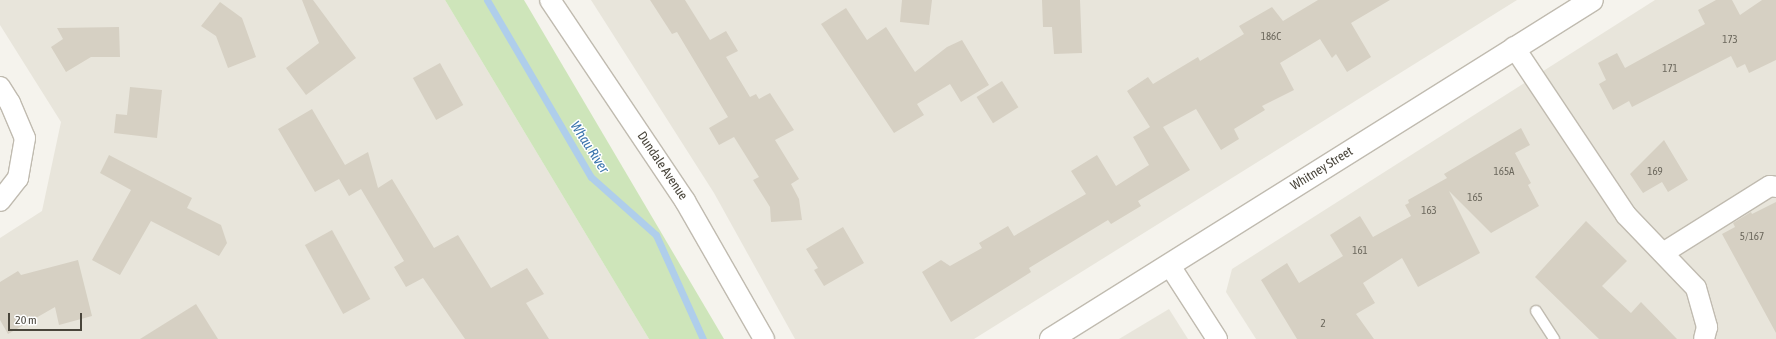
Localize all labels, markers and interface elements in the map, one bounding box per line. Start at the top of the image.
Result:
house number: 186C [1261,29,1281,43]
house number: 173 [1722,32,1738,46]
house number: 171 [1662,61,1678,75]
water label: Whau River [567,118,613,176]
street label: Dundale Avenue [633,129,691,203]
street label: Whitney Street [1288,144,1356,194]
house number: 165A [1494,164,1514,178]
house number: 169 [1647,164,1663,178]
house number: 165 [1467,190,1483,204]
house number: 163 [1421,203,1437,217]
house number: 5/167 [1740,229,1764,243]
house number: 161 [1352,243,1368,257]
scale bar [10,305,84,331]
text: 20 m [15,313,37,327]
house number: 2 [1320,316,1326,330]

